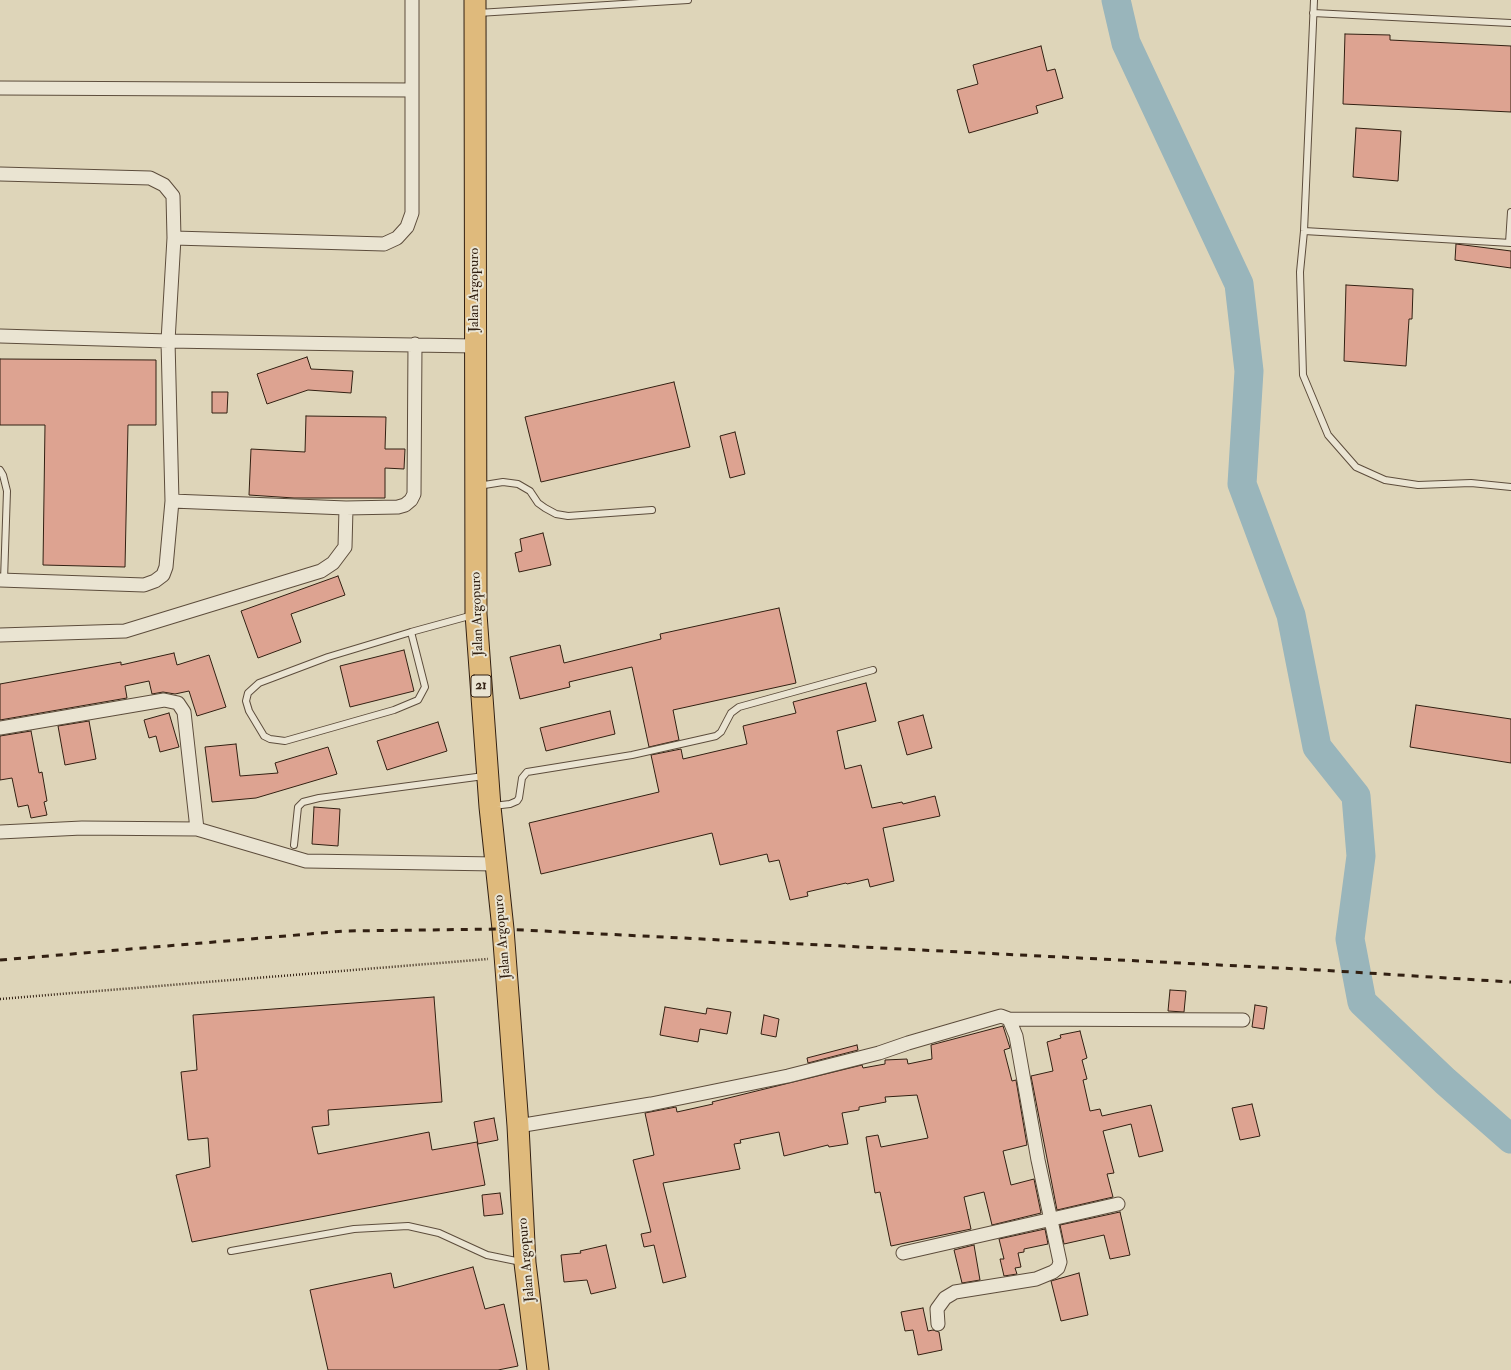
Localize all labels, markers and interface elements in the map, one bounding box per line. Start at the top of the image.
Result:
street label: Jalan Argopuro [467,248,483,332]
street label: Jalan Argopuro [468,571,488,657]
road number: 21 [471,675,491,697]
street label: Jalan Argopuro [491,894,515,980]
street label: Jalan Argopuro [515,1217,539,1303]

